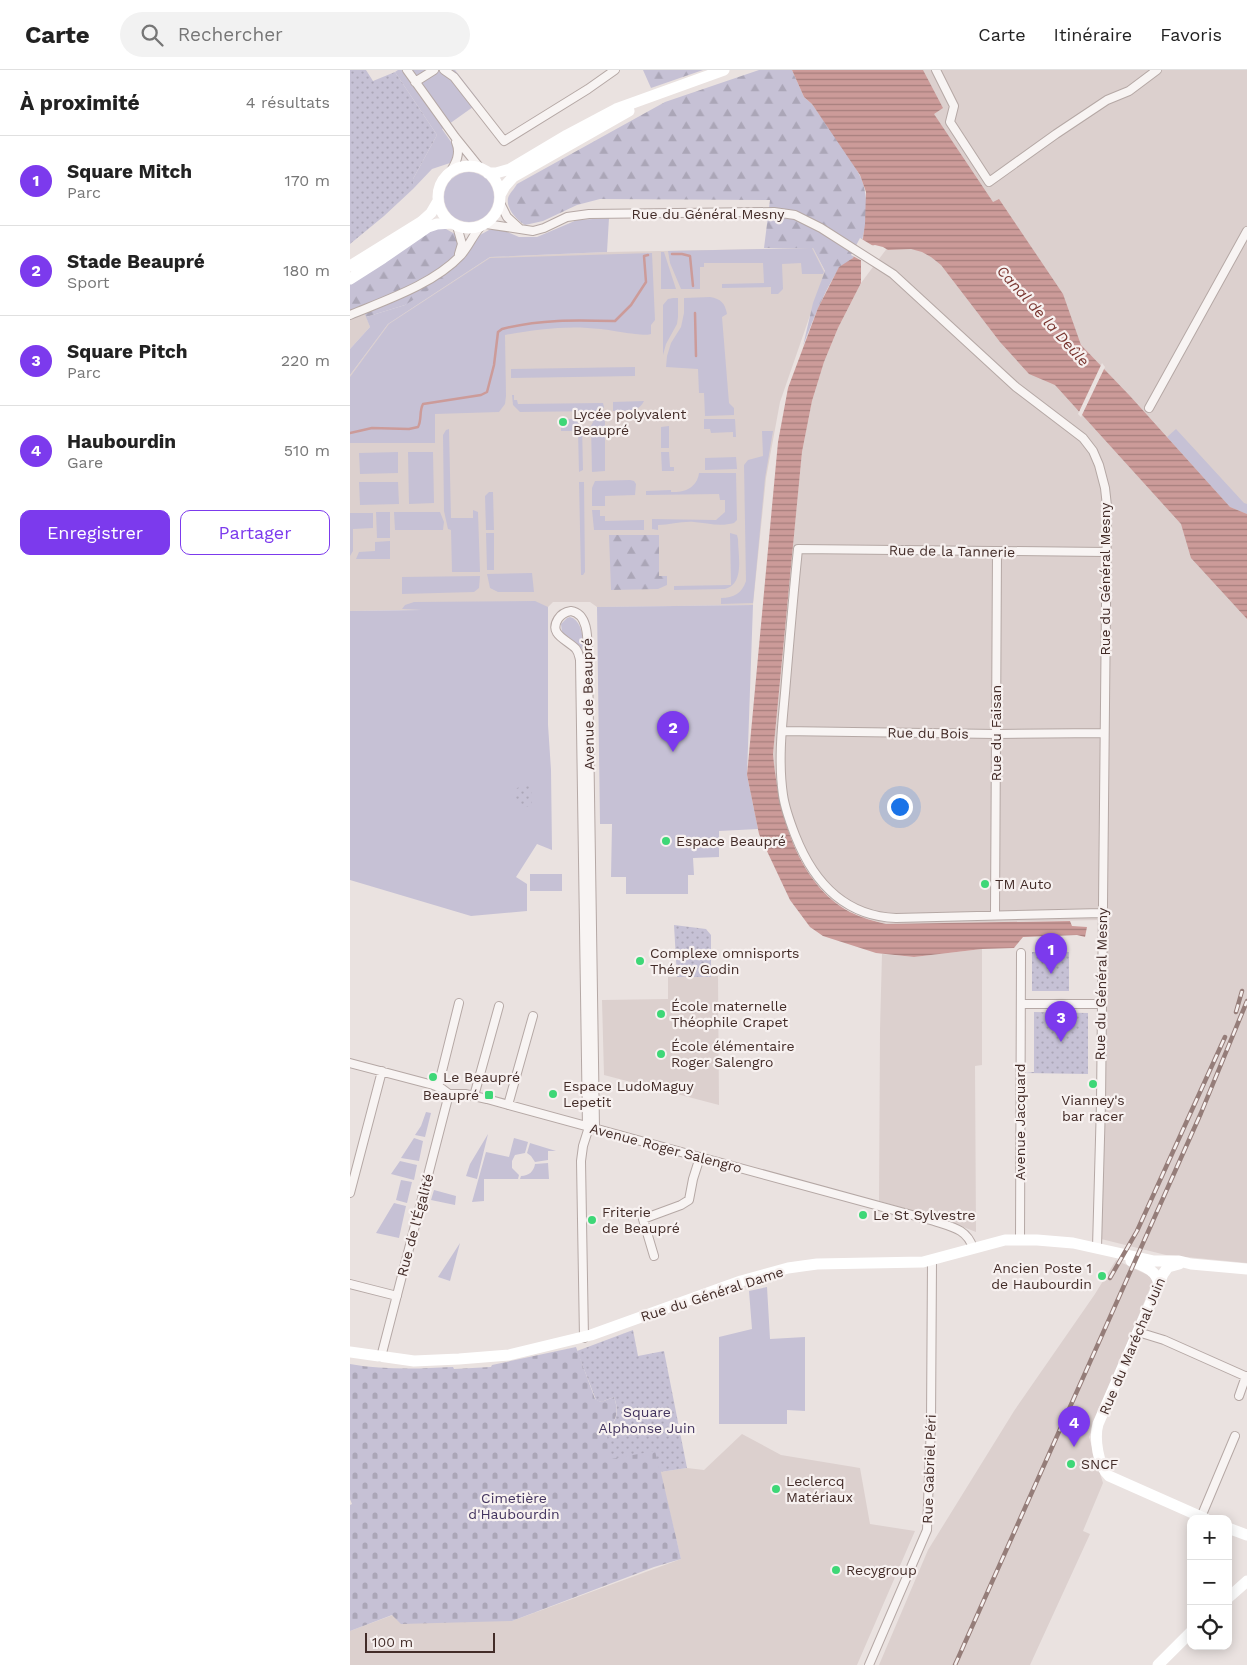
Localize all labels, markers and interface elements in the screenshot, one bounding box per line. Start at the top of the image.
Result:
search box [120,12,470,57]
text: Carte [25,21,90,49]
icon: search [138,21,166,49]
text: Rechercher [178,23,283,46]
text: Carte [978,24,1026,45]
text: Itinéraire [1054,24,1132,45]
text: Favoris [1160,24,1222,45]
text: À proximité [20,90,140,115]
text: 4 résultats [246,93,330,112]
text: Square Mitch [67,160,192,183]
text: 1 [33,171,39,190]
text: 170 m [284,171,330,190]
text: Parc [67,183,101,202]
street label: Rue du Général Mesny [632,206,785,222]
text: Stade Beaupré [67,250,205,273]
text: 2 [31,261,41,280]
text: 180 m [283,261,330,280]
water label: Canal de la Deûle [993,262,1093,370]
text: Sport [67,273,110,292]
text: Square Pitch [67,340,188,363]
text: 3 [31,351,41,370]
text: 220 m [281,351,330,370]
text: Parc [67,363,101,382]
place label: Lycée polyvalent Beaupré [573,406,686,438]
marker: Lycée polyvalent Beaupré [557,416,569,428]
text: Haubourdin [67,430,176,453]
text: 4 [31,441,41,460]
text: 510 m [284,441,330,460]
text: Gare [67,453,103,472]
street label: Rue du Général Mesny [1097,502,1113,655]
button: Enregistrer [20,510,170,555]
button: Partager [180,510,330,555]
street label: Rue de la Tannerie [889,542,1015,560]
street label: Avenue de Beaupré [579,638,597,770]
street label: Rue du Faisan [988,685,1004,781]
pin: 2 [657,711,689,752]
street label: Rue du Bois [887,724,969,742]
your location [887,794,913,820]
place label: Espace Beaupré [676,833,786,849]
marker: Espace Beaupré [660,835,672,847]
place label: TM Auto [995,876,1052,892]
marker: TM Auto [979,878,991,890]
street label: Rue du Général Mesny [1092,907,1110,1061]
pin: 1 [1035,933,1067,974]
place label: Complexe omnisports Thérey Godin [650,945,799,977]
marker: Complexe omnisports Thérey Godin [634,955,646,967]
place label: École maternelle Théophile Crapet [671,998,788,1030]
pin: 3 [1045,1001,1077,1042]
marker: École maternelle Théophile Crapet [655,1008,667,1020]
place label: École élémentaire Roger Salengro [671,1038,795,1070]
marker: École élémentaire Roger Salengro [655,1048,667,1060]
street label: Avenue Jacquard [1012,1064,1028,1181]
place label: Le Beaupré [443,1069,520,1085]
marker: Le Beaupré [427,1071,439,1083]
place label: Espace LudoMaguy Lepetit [563,1078,694,1110]
marker: Vianney's bar racer [1087,1078,1099,1090]
place label: Beaupré [423,1087,479,1103]
marker: Espace LudoMaguy Lepetit [547,1088,559,1100]
marker: Beaupré [483,1089,495,1101]
place label: Vianney's bar racer [1061,1092,1125,1124]
street label: Avenue Roger Salengro [588,1120,744,1176]
street label: Rue de l'Égalité [394,1172,436,1278]
place label: Friterie de Beaupré [602,1204,680,1236]
place label: Le St Sylvestre [873,1207,976,1223]
marker: Le St Sylvestre [857,1209,869,1221]
marker: Friterie de Beaupré [586,1214,598,1226]
place label: Ancien Poste 1 de Haubourdin [991,1260,1092,1292]
street label: Rue du Général Dame [639,1263,785,1325]
marker: Ancien Poste 1 de Haubourdin [1096,1270,1108,1282]
street label: Rue du Maréchal Juin [1096,1275,1168,1417]
park label: Square Alphonse Juin [599,1404,695,1436]
pin: 4 [1058,1406,1090,1447]
street label: Rue Gabriel Péri [919,1414,939,1524]
place label: SNCF [1081,1456,1118,1472]
marker: SNCF [1065,1458,1077,1470]
place label: Leclercq Matériaux [786,1473,853,1505]
marker: Leclercq Matériaux [770,1483,782,1495]
park label: Cimetière d'Haubourdin [468,1490,560,1522]
map controls [1187,1515,1232,1650]
button: + [1187,1515,1232,1560]
button: − [1187,1560,1232,1605]
place label: Recygroup [846,1562,917,1578]
marker: Recygroup [830,1564,842,1576]
button: locate [1187,1605,1232,1650]
scale bar [365,1630,495,1653]
text: 100 m [372,1634,413,1650]

